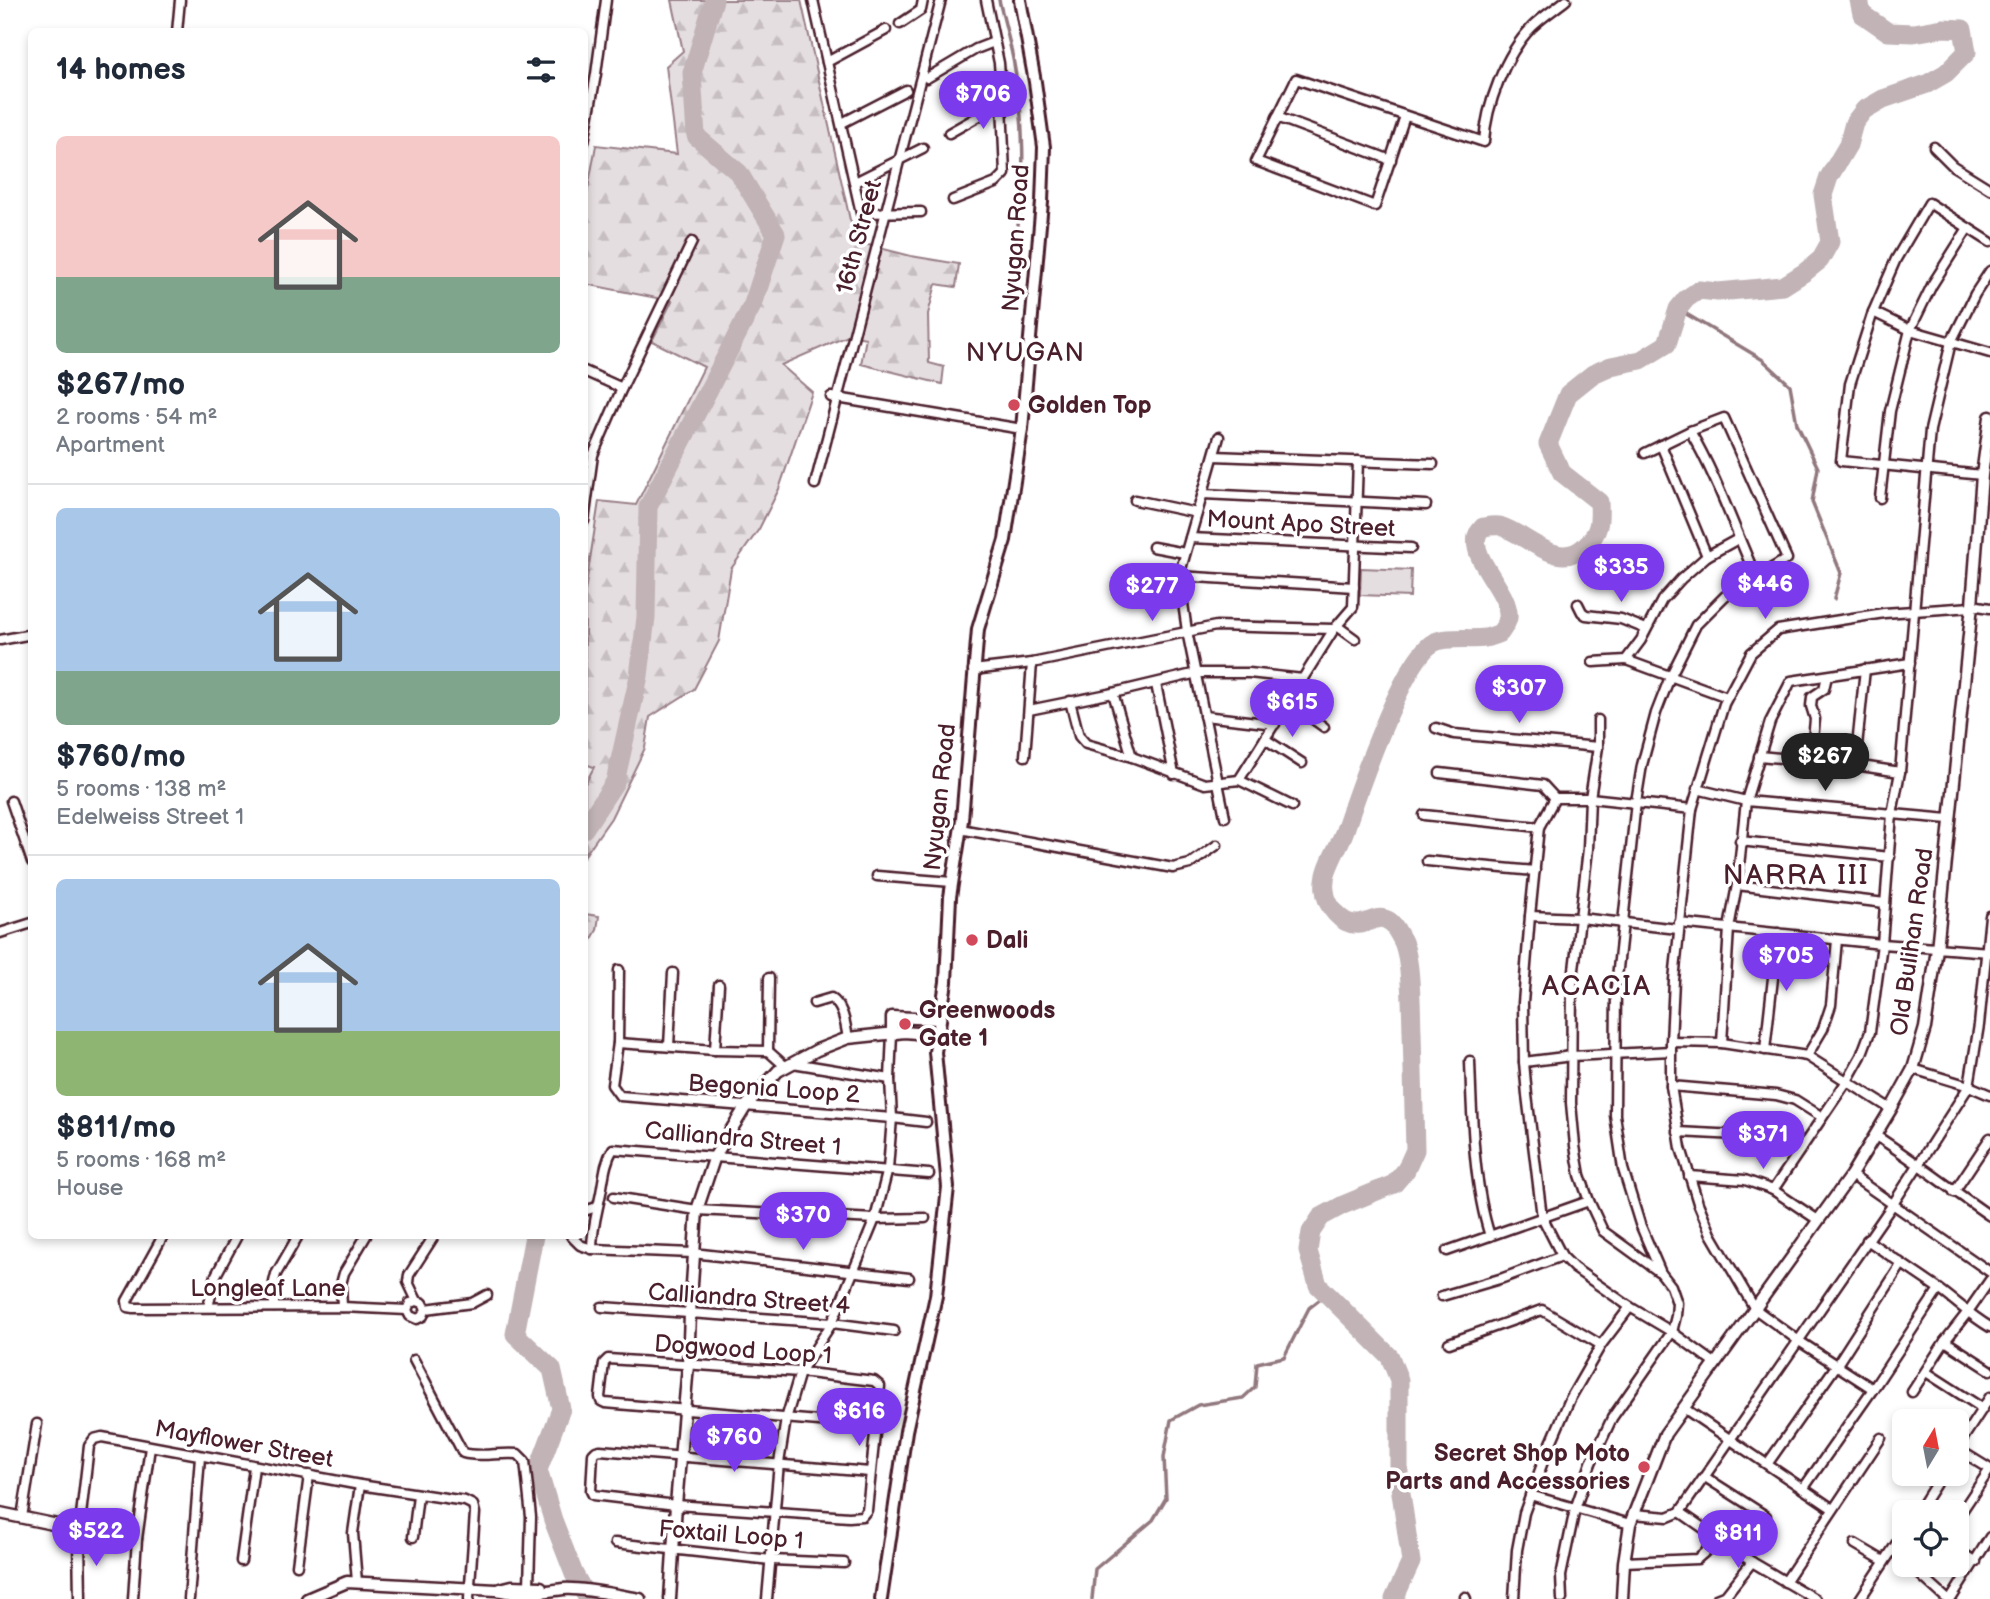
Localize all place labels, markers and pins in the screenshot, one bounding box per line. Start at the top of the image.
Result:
pin: $706 [942,72,1024,131]
place label: Golden Top [1028,391,1152,420]
marker: Golden Top [1006,397,1022,413]
pin: $335 [1580,544,1662,604]
pin: $446 [1724,562,1806,621]
pin: $277 [1111,564,1193,623]
pin: $307 [1478,666,1560,725]
pin: $615 [1251,680,1333,739]
pin: $267 [1784,734,1866,793]
place label: Dali [986,926,1028,955]
marker: Dali [964,932,980,948]
pin: $705 [1745,934,1827,993]
place label: Greenwoods Gate 1 [919,996,1055,1053]
marker: Greenwoods Gate 1 [897,1016,913,1032]
pin: $371 [1722,1112,1804,1171]
pin: $370 [762,1192,844,1252]
pin: $616 [818,1388,900,1448]
pin: $760 [693,1414,775,1474]
place label: Secret Shop Moto Parts and Accessories [1385,1439,1630,1496]
marker: Secret Shop Moto Parts and Accessories [1636,1459,1652,1475]
pin: $522 [55,1508,137,1568]
pin: $811 [1697,1510,1779,1570]

